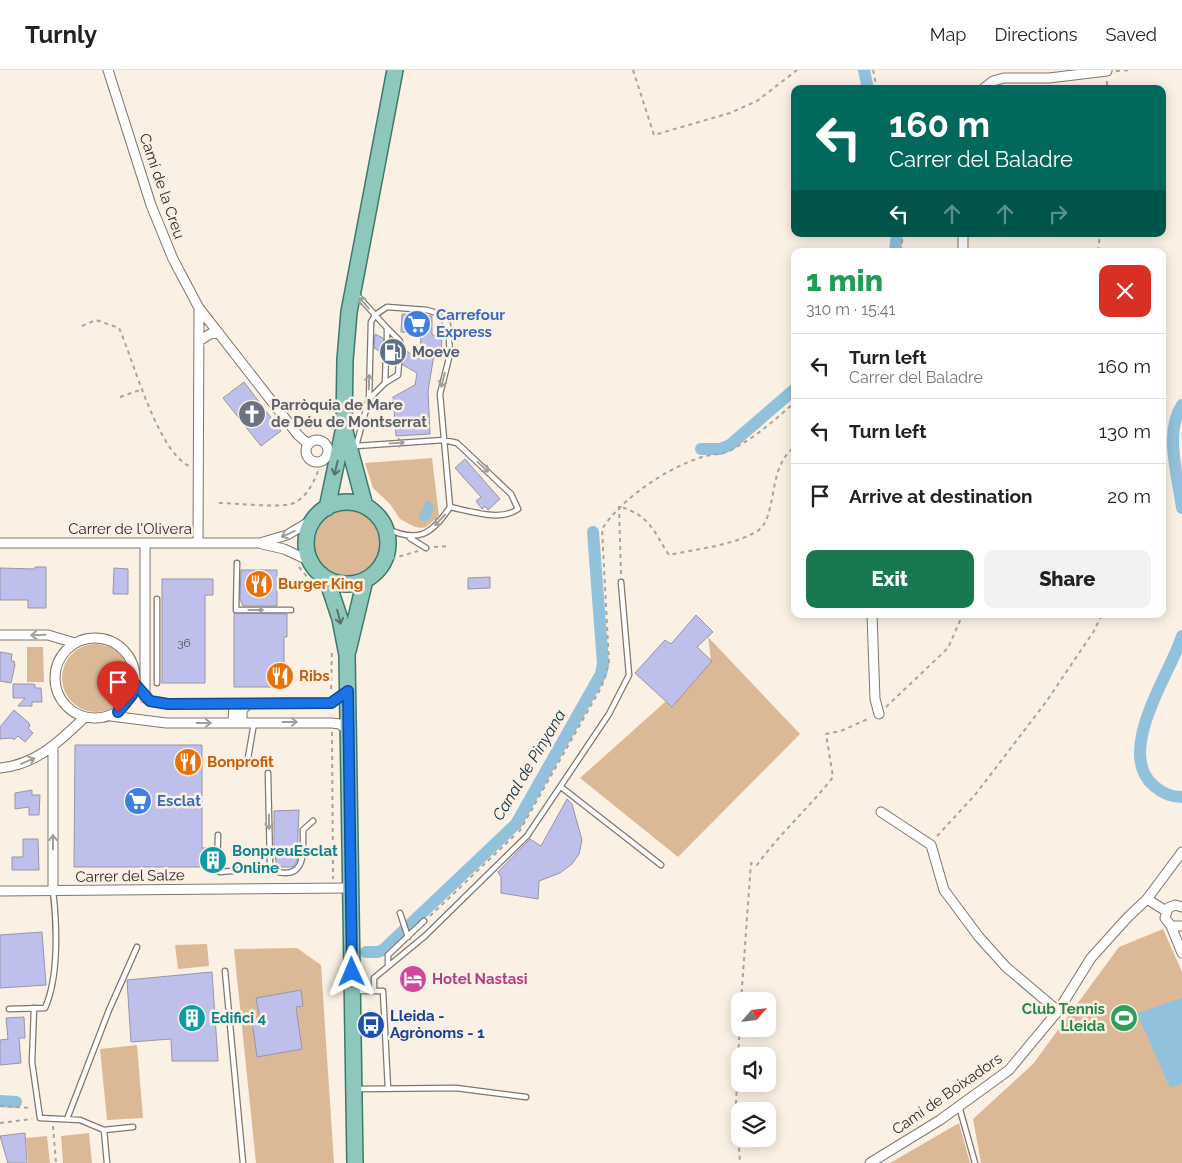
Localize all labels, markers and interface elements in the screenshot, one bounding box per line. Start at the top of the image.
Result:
text: Turnly [25,20,97,49]
text: Map [930,24,966,45]
text: Directions [994,24,1078,45]
text: Saved [1106,24,1157,45]
text: 160 m [889,104,990,145]
icon: left [806,105,871,170]
street label: Camí de la Creu [136,131,189,241]
text: Carrer del Baladre [889,146,1073,172]
icon: left [885,200,913,228]
icon: ahead [938,200,966,228]
icon: ahead [991,200,1019,228]
icon: right [1044,200,1072,228]
text: 1 min [806,263,883,298]
button: close [1099,265,1151,317]
one-way arrow [358,296,370,309]
text: 310 m · 15:41 [806,300,895,319]
place label: Carrefour Express [436,306,505,341]
supermarket icon: Carrefour Express [402,309,432,339]
fuel station icon: Moeve [378,337,408,367]
place label: Moeve [412,343,460,361]
text: Turn left [849,346,926,368]
icon: left [806,352,834,380]
text: 160 m [1097,355,1151,377]
text: Carrer del Baladre [849,368,983,387]
one-way arrow [438,371,448,387]
one-way arrow [365,374,374,390]
place label: Parròquia de Mare de Déu de Montserrat [271,396,427,431]
church icon: Parròquia de Mare de Déu de Montserrat [237,399,267,429]
icon: left [806,417,834,445]
text: Turn left [849,420,926,442]
text: 130 m [1099,420,1151,442]
one-way arrow [388,439,404,448]
one-way arrow [331,459,340,475]
one-way arrow [476,461,489,473]
icon: arrive [806,482,834,510]
text: Arrive at destination [849,485,1033,507]
text: 20 m [1107,485,1151,507]
one-way arrow [434,513,446,526]
street label: Carrer de l'Olivera [68,520,192,538]
one-way arrow [281,530,296,539]
button: Exit [806,550,974,608]
button: Share [984,550,1151,608]
restaurant icon: Burger King [244,569,274,599]
place label: Burger King [278,575,363,593]
one-way arrow [248,605,264,615]
one-way arrow [335,608,344,624]
one-way arrow [31,630,47,640]
house number: 36 [177,636,191,650]
pin [97,661,139,712]
restaurant icon: Ribs [265,661,295,691]
place label: Ribs [299,667,330,685]
icon: arrive [104,668,132,696]
water label: Canal de Pinyana [488,706,570,824]
one-way arrow [282,717,298,727]
one-way arrow [196,718,212,728]
restaurant icon: Bonprofit [173,747,203,777]
place label: Bonprofit [207,753,274,771]
one-way arrow [21,756,36,765]
supermarket icon: Esclat [123,786,153,816]
place label: Esclat [157,792,201,810]
one-way arrow [264,814,274,830]
one-way arrow [48,834,58,850]
place label: BonpreuEsclat Online [232,842,338,877]
building icon: BonpreuEsclat Online [198,845,228,875]
street label: Carrer del Salze [75,866,185,886]
position arrow [325,945,377,997]
hotel icon: Hotel Nastasi [398,964,428,994]
place label: Hotel Nastasi [432,970,528,988]
north arrow [731,992,776,1038]
map controls [731,992,776,1147]
place label: Club Tennis Lleida [1022,1000,1105,1035]
building icon: Edifici 4 [177,1003,207,1033]
sports icon: Club Tennis Lleida [1109,1003,1139,1033]
place label: Lleida - Agrònoms - 1 [390,1007,485,1042]
place label: Edifici 4 [211,1009,267,1027]
bus stop icon: Lleida - Agrònoms - 1 [356,1010,386,1040]
button: sound [731,1047,776,1092]
street label: Camí de Boixadors [889,1049,1005,1139]
button: layers [731,1102,776,1147]

